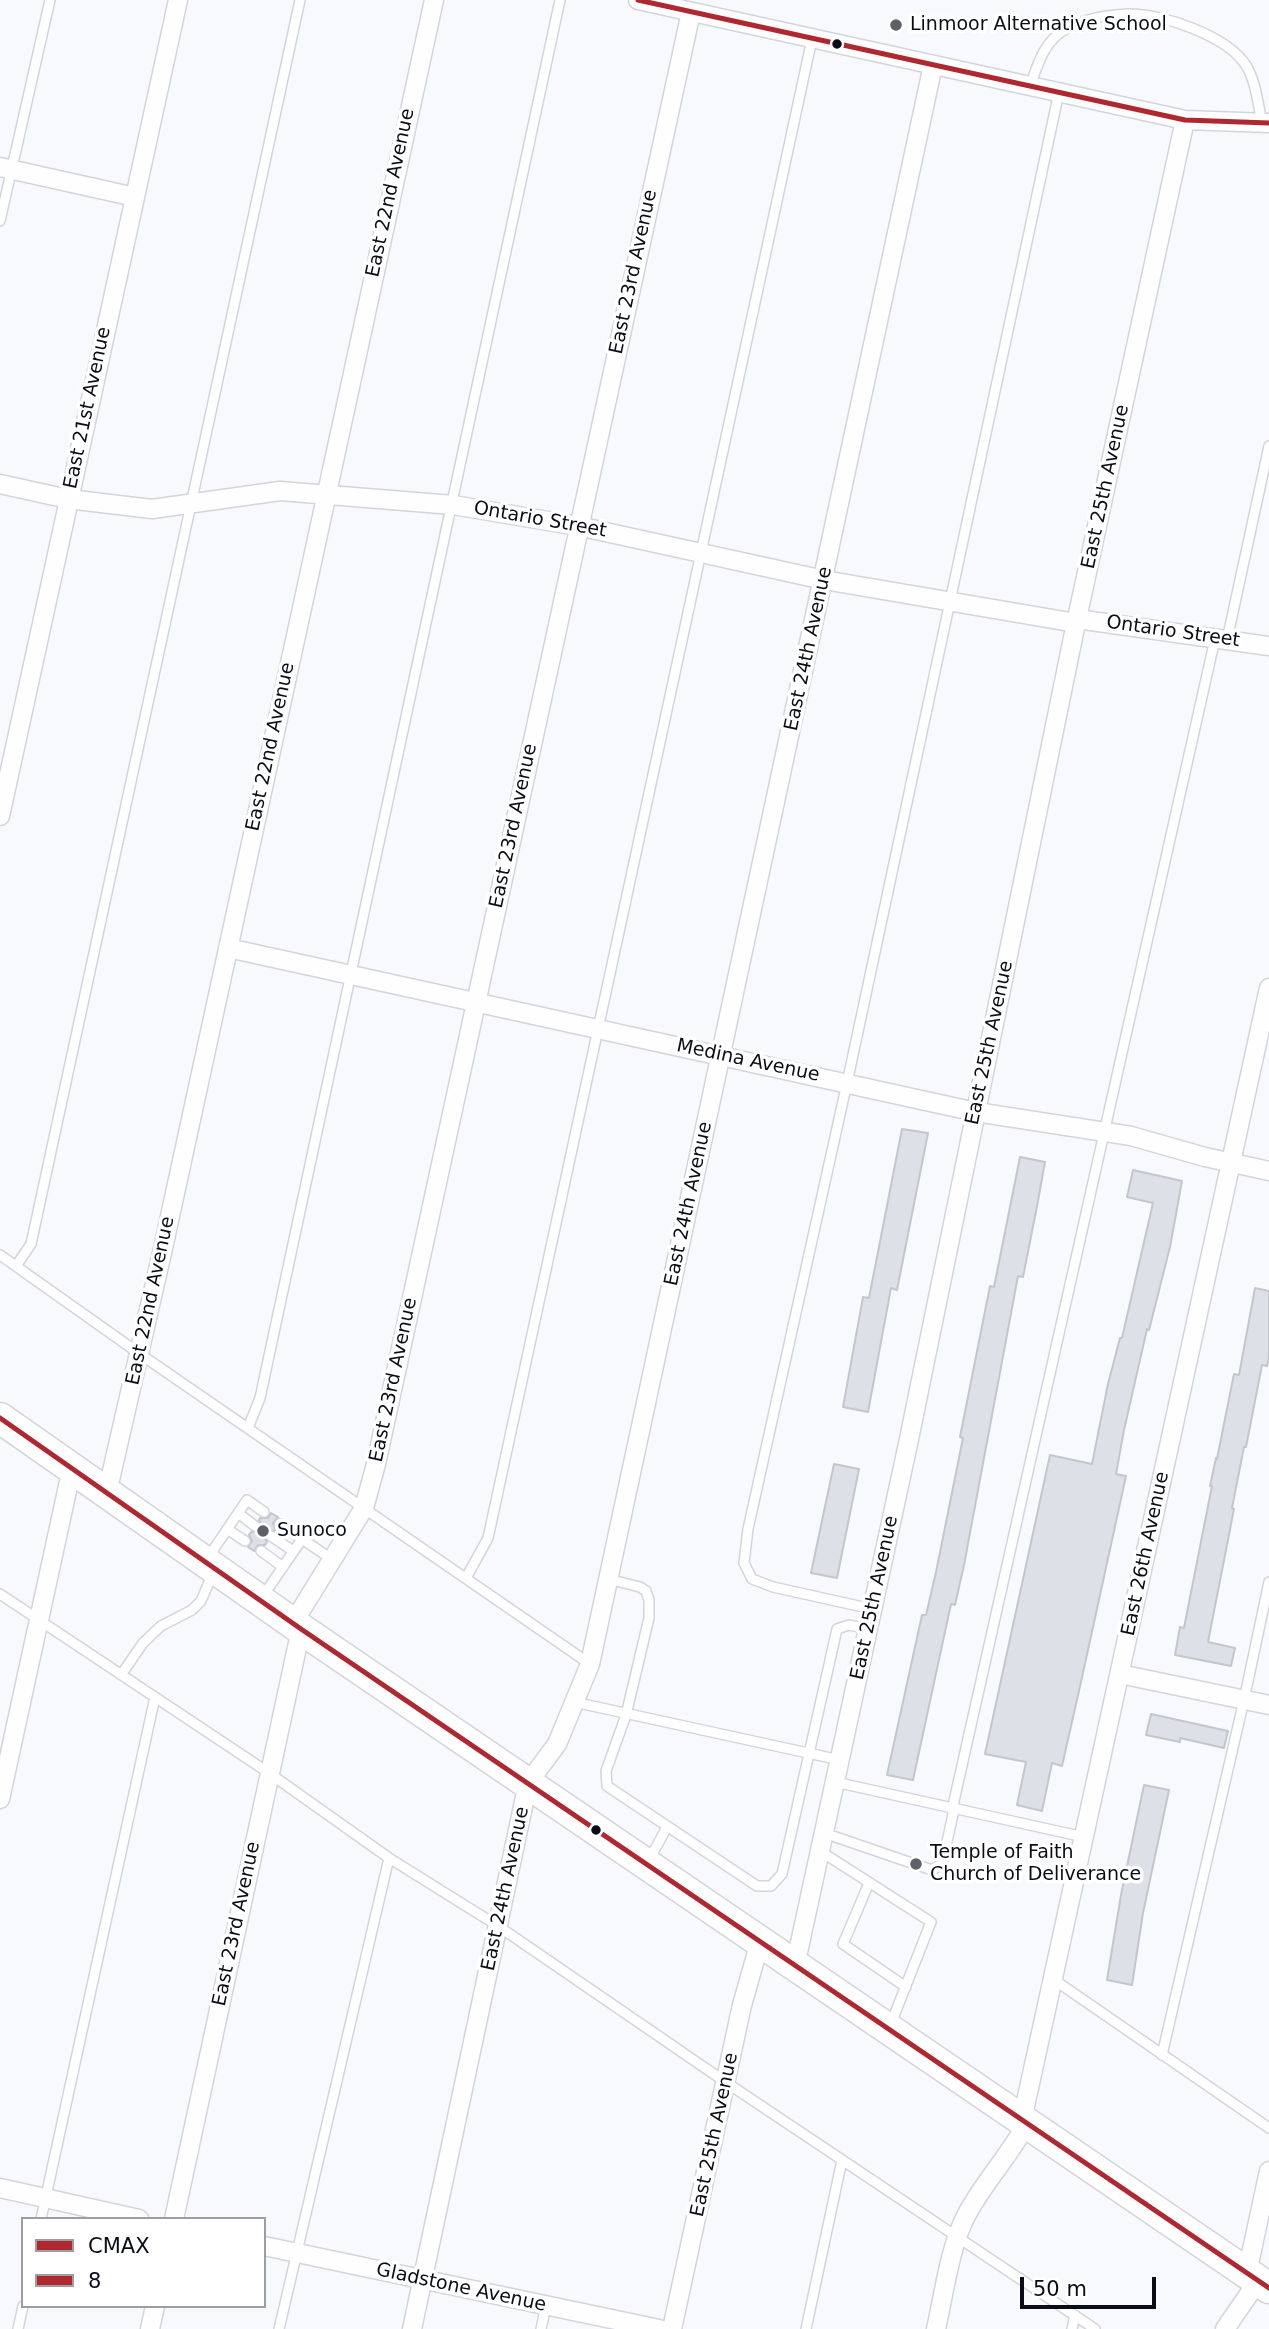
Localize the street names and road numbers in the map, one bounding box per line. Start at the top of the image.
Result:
street label: East 22nd Avenue [362,107,420,279]
street label: East 23rd Avenue [605,188,663,356]
street label: East 21st Avenue [60,325,116,491]
street label: East 25th Avenue [1077,403,1135,571]
street label: Ontario Street [472,497,608,543]
street label: East 24th Avenue [780,565,838,733]
street label: Ontario Street [1105,611,1241,653]
street label: East 22nd Avenue [242,661,300,833]
street label: East 23rd Avenue [485,742,543,910]
street label: East 25th Avenue [961,959,1019,1127]
street label: Medina Avenue [674,1035,822,1087]
street label: East 24th Avenue [660,1120,718,1288]
street label: East 22nd Avenue [122,1215,180,1387]
street label: East 23rd Avenue [365,1296,423,1464]
street label: East 26th Avenue [1117,1470,1175,1638]
street label: East 25th Avenue [846,1514,904,1682]
street label: East 24th Avenue [477,1805,535,1973]
street label: East 23rd Avenue [208,1840,266,2008]
street label: East 25th Avenue [686,2051,744,2219]
street label: Gladstone Avenue [374,2259,548,2317]

